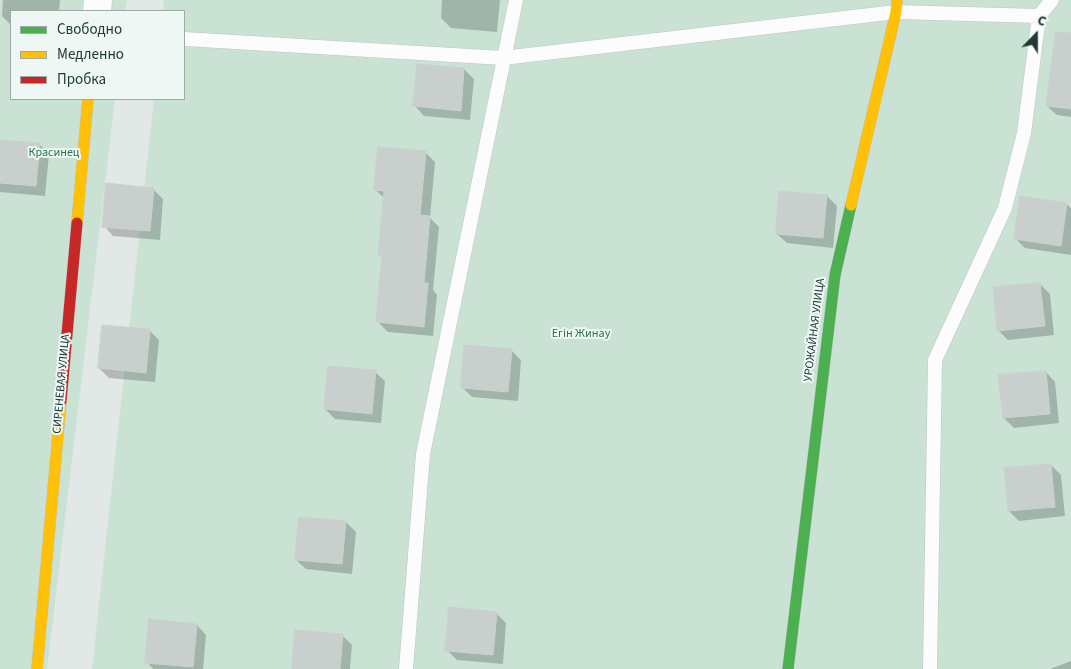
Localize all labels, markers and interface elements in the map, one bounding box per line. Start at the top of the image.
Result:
legend [10,10,185,100]
north arrow [1011,10,1061,60]
text: С [1034,10,1049,32]
text: Свободно [57,19,122,40]
text: Медленно [57,44,124,65]
text: Пробка [57,69,106,90]
park label: Красинец [28,146,80,160]
street label: УРОЖАЙНАЯ УЛИЦА [802,278,828,382]
park label: Егін Жинау [552,327,610,341]
street label: СИРЕНЕВАЯ УЛИЦА [50,334,74,434]

